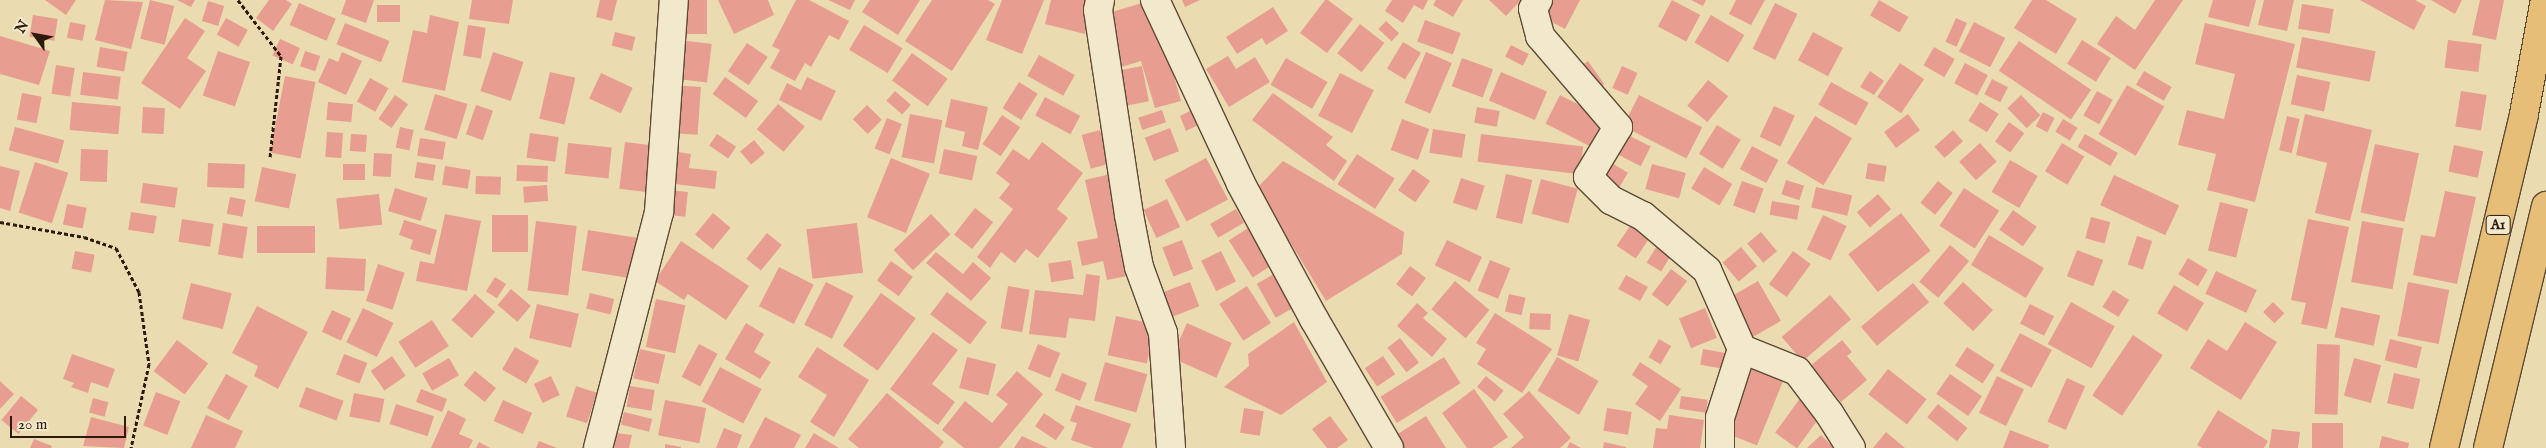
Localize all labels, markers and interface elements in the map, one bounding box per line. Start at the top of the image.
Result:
north arrow [10,10,60,60]
text: N [11,17,33,37]
road number: A1 [2486,214,2510,236]
scale bar [12,406,129,438]
text: 20 m [18,415,47,434]

